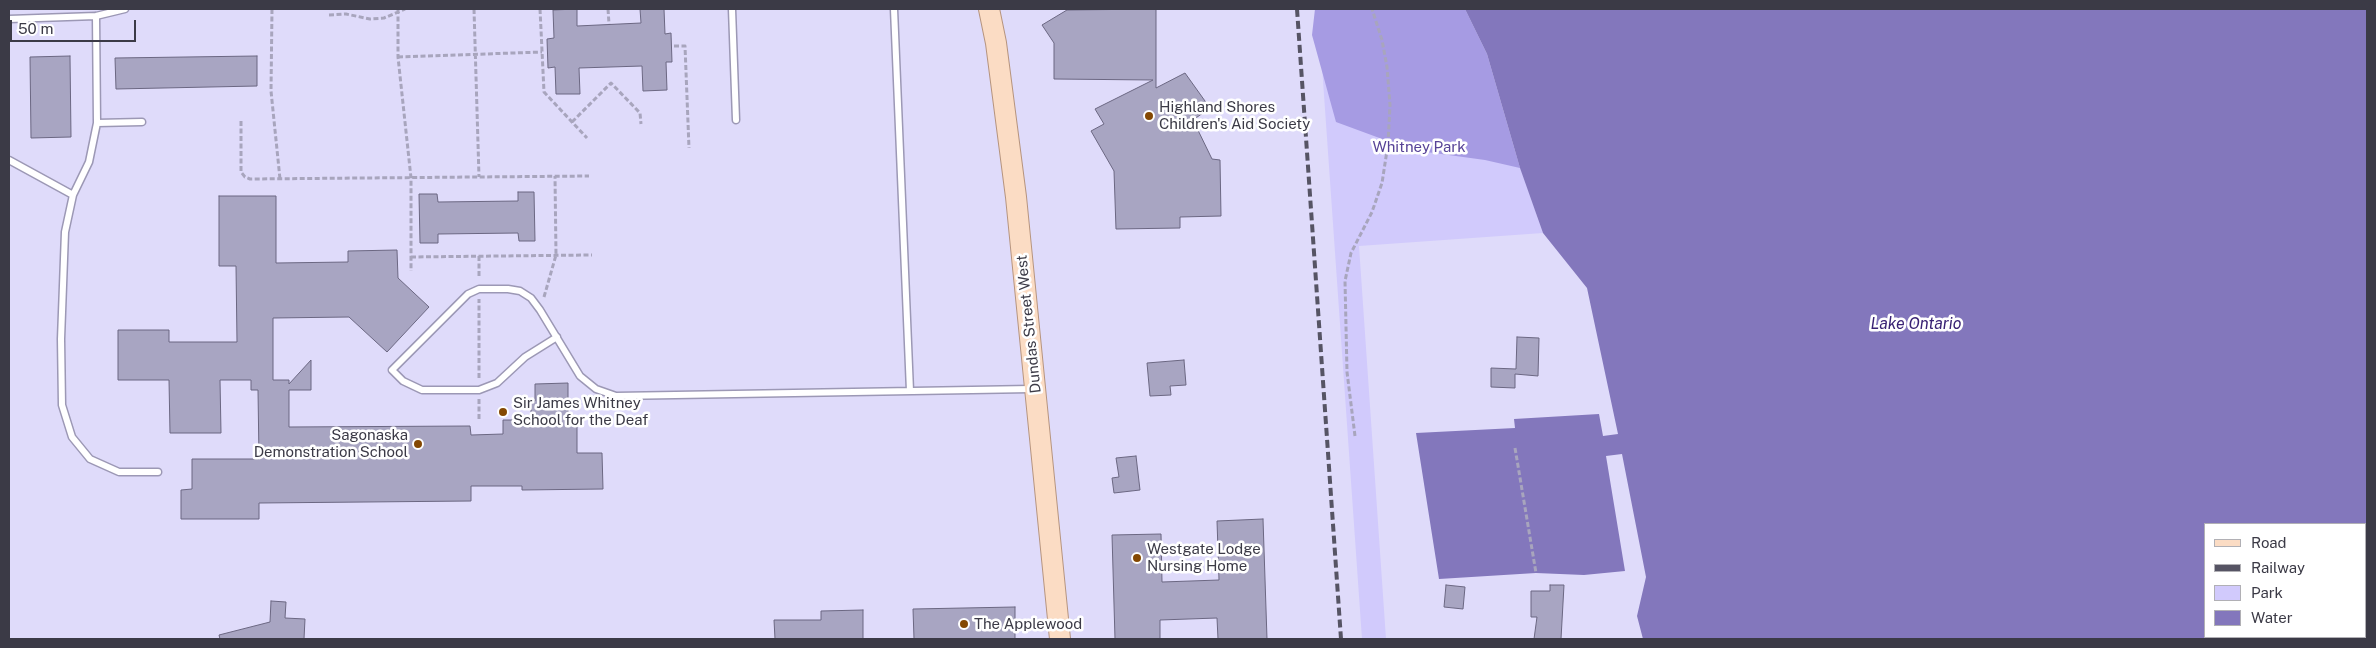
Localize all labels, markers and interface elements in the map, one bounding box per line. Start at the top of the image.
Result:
scale bar [12,10,139,42]
text: 50 m [18,20,53,37]
place label: Highland Shores Children's Aid Society [1159,98,1310,133]
marker: Highland Shores Children's Aid Society [1143,110,1155,122]
park label: Whitney Park [1372,138,1466,156]
street label: Dundas Street West [1013,254,1045,394]
water label: Lake Ontario [1871,314,1961,334]
place label: Sir James Whitney School for the Deaf [513,394,648,429]
marker: Sir James Whitney School for the Deaf [497,406,509,418]
place label: Sagonaska Demonstration School [254,426,408,461]
marker: Sagonaska Demonstration School [412,438,424,450]
legend [2204,523,2366,638]
text: Road [2251,534,2287,551]
place label: Westgate Lodge Nursing Home [1147,540,1261,575]
marker: Westgate Lodge Nursing Home [1131,552,1143,564]
text: Railway [2251,559,2305,576]
text: Park [2251,584,2283,601]
text: Water [2251,609,2293,626]
place label: The Applewood [974,615,1082,633]
marker: The Applewood [958,618,970,630]

